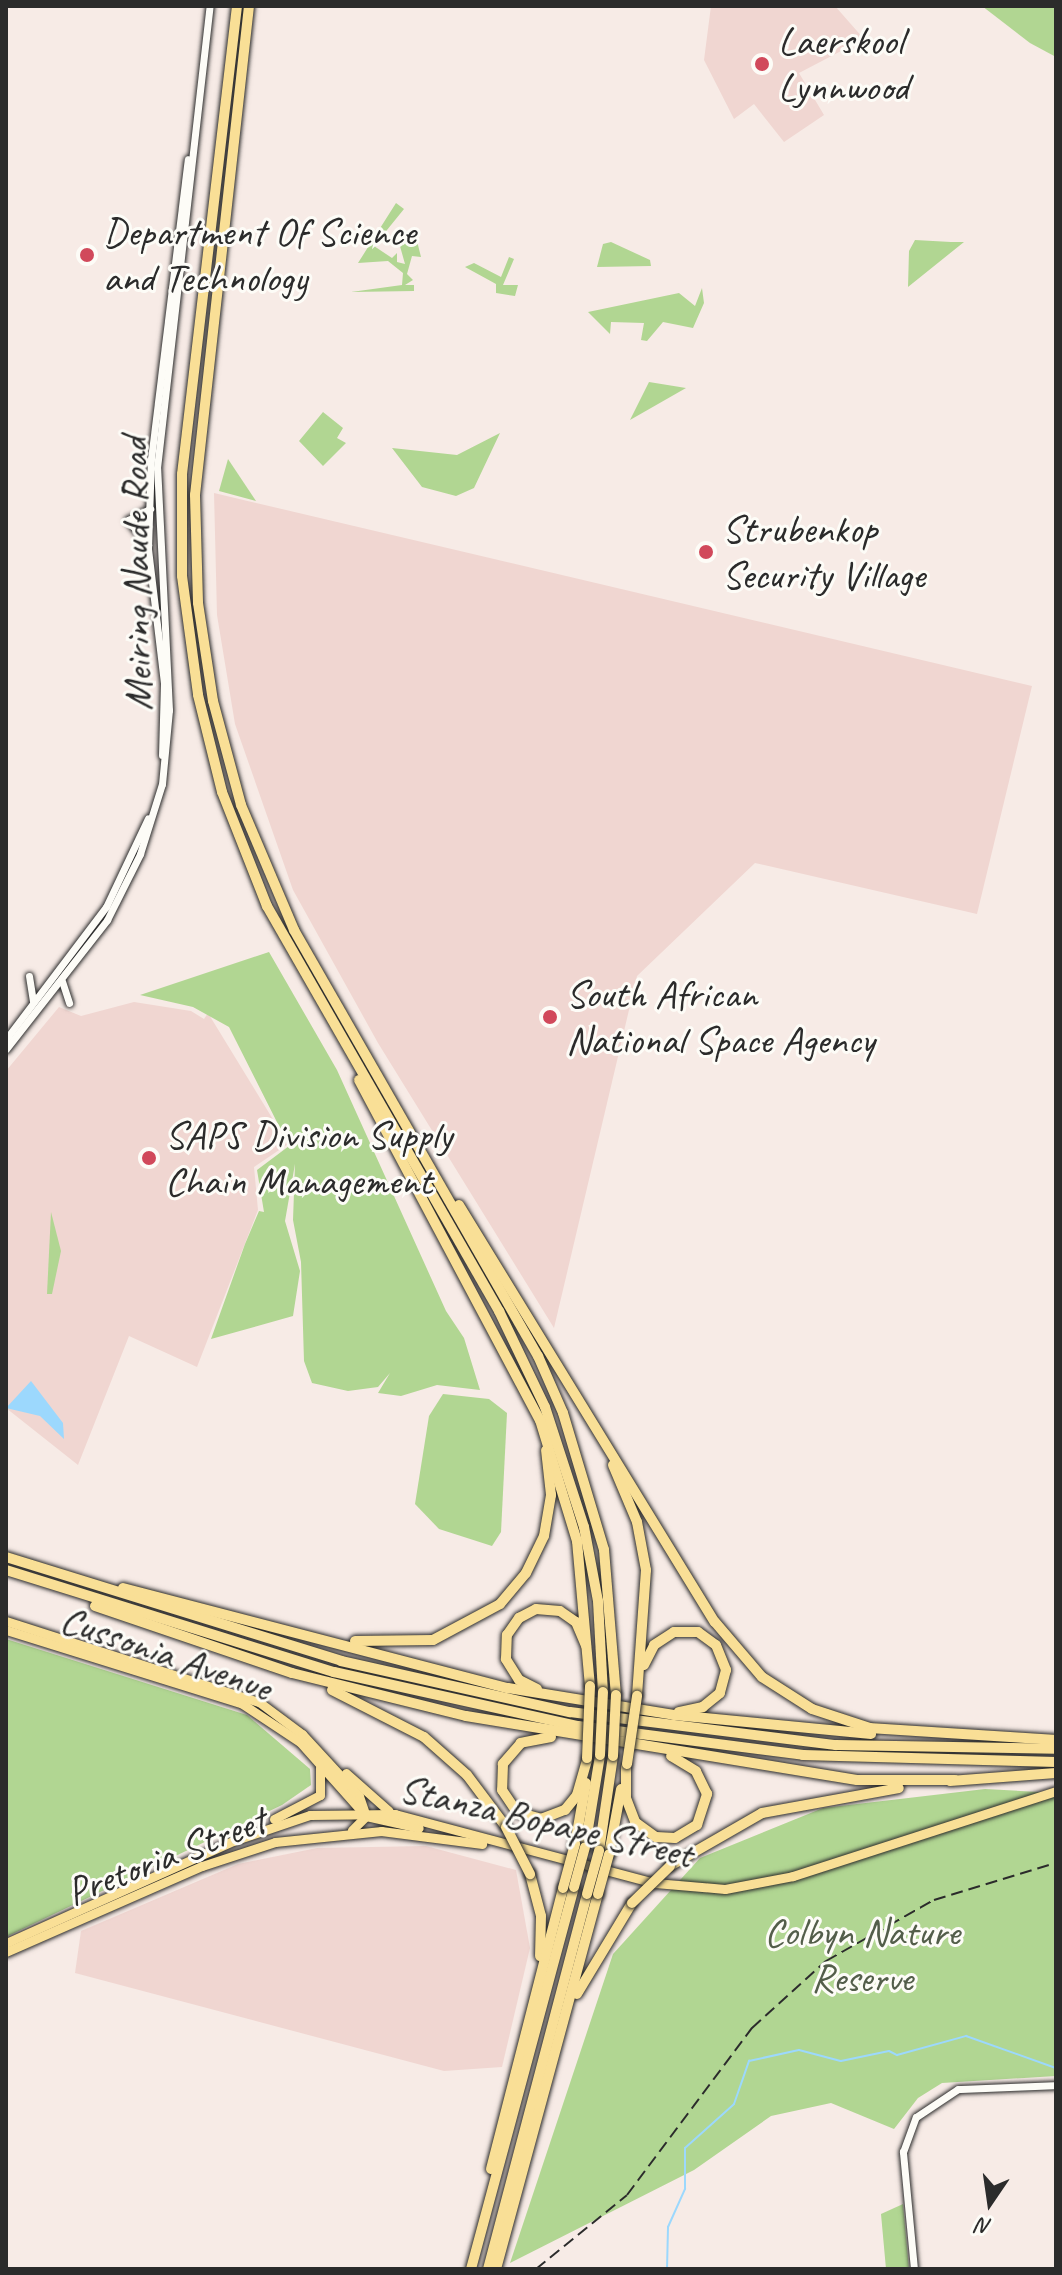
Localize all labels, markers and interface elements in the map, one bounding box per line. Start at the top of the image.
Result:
place label: Laerskool Lynnwood [778,17,909,111]
marker: Laerskool Lynnwood [753,55,771,73]
place label: Department Of Science and Technology [103,208,416,302]
marker: Department Of Science and Technology [78,246,96,264]
street label: Meiring Naude Road [110,436,162,712]
place label: Strubenkop Security Village [722,505,925,599]
marker: Strubenkop Security Village [697,543,715,561]
place label: South African National Space Agency [566,970,877,1064]
marker: South African National Space Agency [541,1008,559,1026]
place label: SAPS Division Supply Chain Management [165,1111,451,1205]
marker: SAPS Division Supply Chain Management [140,1149,158,1167]
street label: Cussonia Avenue [55,1595,277,1711]
street label: Stanza Bopape Street [395,1764,697,1878]
street label: Pretoria Street [60,1796,272,1916]
park label: Colbyn Nature Reserve [764,1908,960,2002]
north arrow [950,2163,1030,2243]
text: N [975,2211,994,2242]

